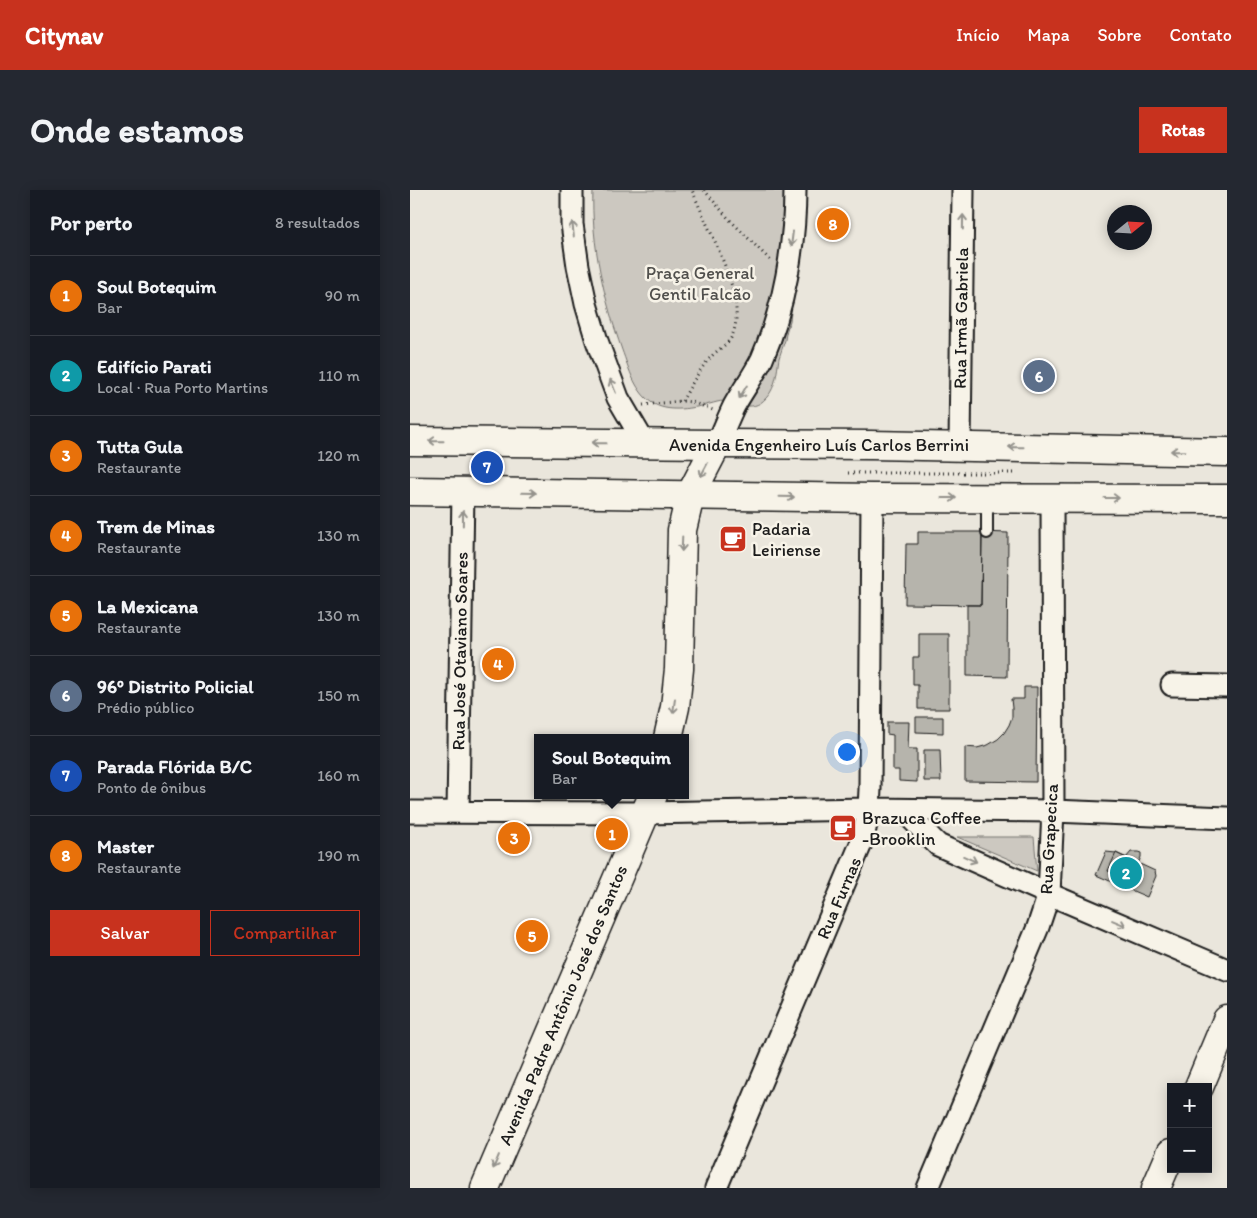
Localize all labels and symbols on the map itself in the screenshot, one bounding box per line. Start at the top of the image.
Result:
pin: 8 [817,205,849,243]
north arrow [1107,205,1152,250]
one-way arrow [958,215,968,231]
one-way arrow [568,221,578,237]
one-way arrow [787,230,797,246]
street label: Rua Irmã Gabriela [949,246,973,389]
park label: Praça General Gentil Falcão [646,262,754,305]
pin: 6 [1023,357,1055,395]
one-way arrow [608,378,617,393]
one-way arrow [737,384,747,398]
street label: Avenida Engenheiro Luís Carlos Berrini [669,434,969,456]
one-way arrow [428,436,444,446]
one-way arrow [591,438,607,448]
one-way arrow [1008,443,1024,452]
one-way arrow [1171,446,1187,456]
pin: 7 [471,448,503,486]
one-way arrow [699,462,708,477]
one-way arrow [520,488,536,497]
one-way arrow [778,492,794,501]
one-way arrow [940,493,957,503]
one-way arrow [1103,493,1119,503]
one-way arrow [458,510,467,526]
place label: Padaria Leiriense [752,518,821,561]
cafe icon: Padaria Leiriense [718,524,748,554]
one-way arrow [677,535,687,551]
street label: Rua José Otaviano Soares [447,551,473,751]
pin: 4 [482,645,514,683]
one-way arrow [669,697,679,713]
your location [834,739,860,765]
street label: Rua Grapecica [1035,782,1063,895]
place label: Brazuca Coffee -Brooklin [862,807,981,850]
cafe icon: Brazuca Coffee -Brooklin [828,813,858,843]
pin: 1 [596,815,628,853]
pin: 3 [498,819,530,857]
street label: Rua Furnas [812,854,866,942]
one-way arrow [962,854,977,864]
pin: 2 [1110,854,1142,892]
street label: Avenida Padre Antônio José dos Santos [494,862,632,1148]
pin: 5 [516,917,548,955]
one-way arrow [1111,919,1126,929]
one-way arrow [491,1154,501,1169]

